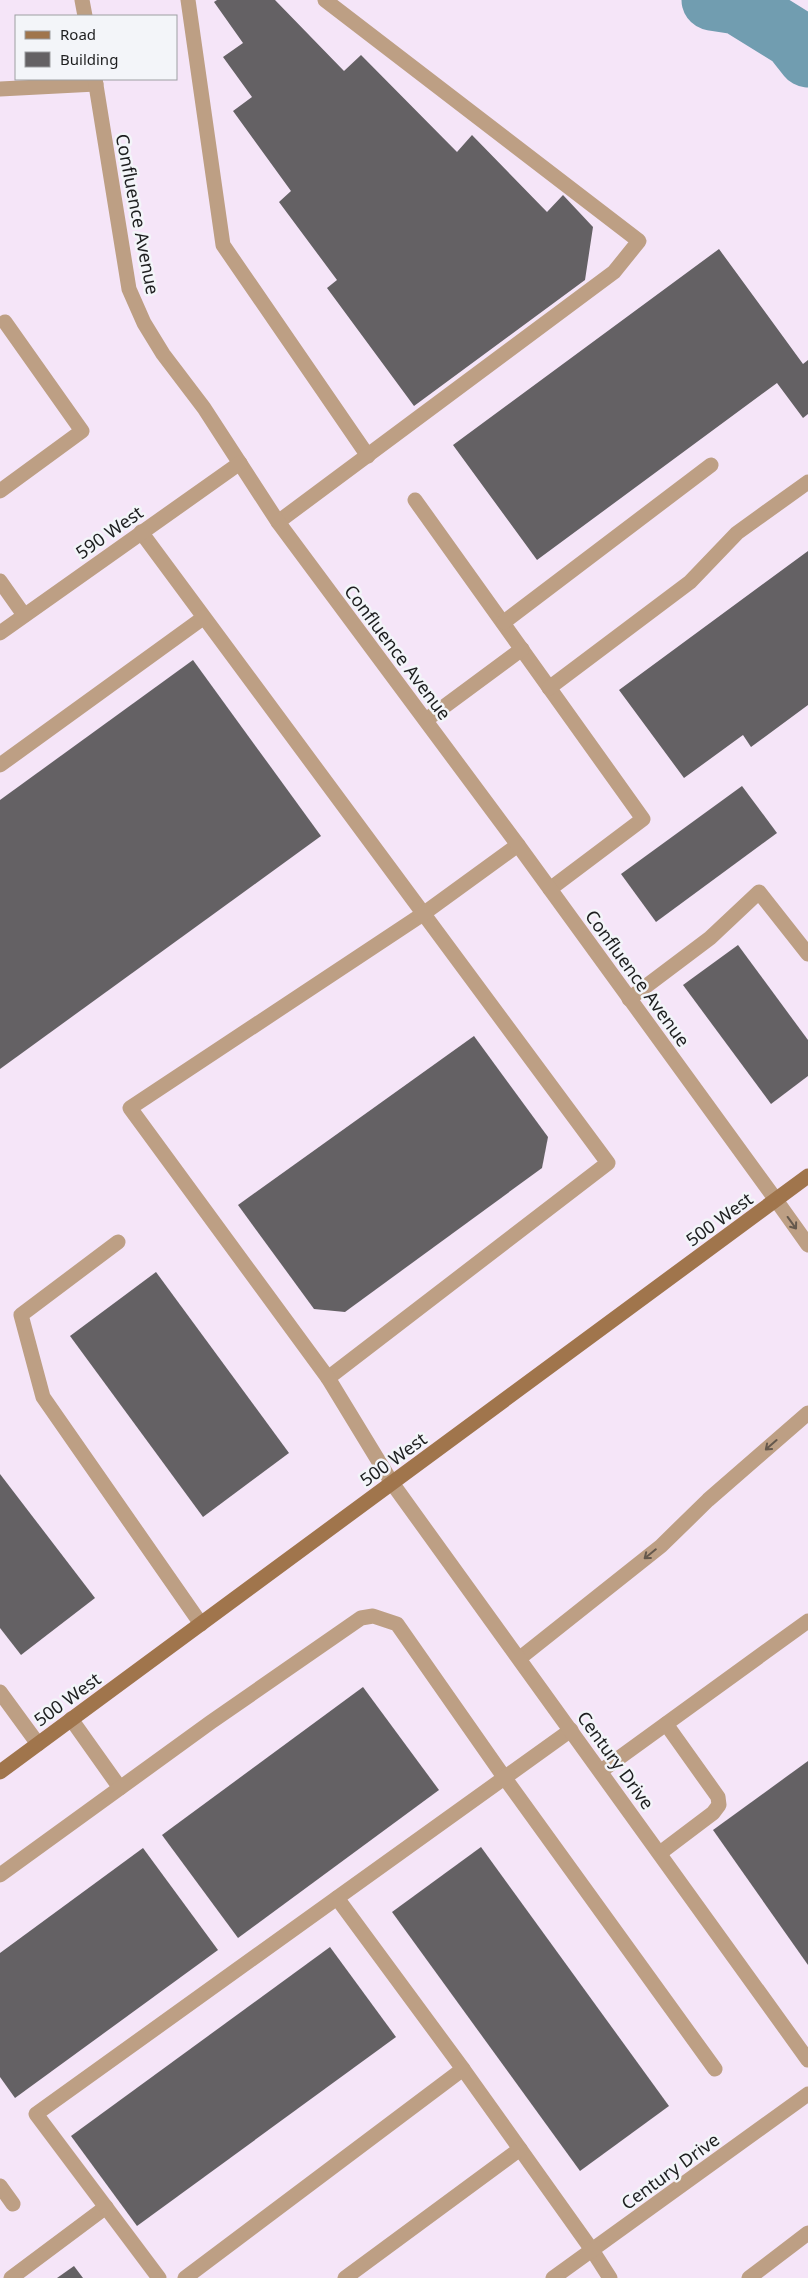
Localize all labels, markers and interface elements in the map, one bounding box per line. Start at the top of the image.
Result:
legend [15,15,178,80]
text: Road [60,24,96,44]
text: Building [60,49,118,69]
street label: Confluence Avenue [111,132,165,296]
street label: 590 West [70,500,148,564]
street label: Confluence Avenue [339,580,457,724]
street label: Confluence Avenue [580,905,696,1051]
street label: 500 West [681,1186,758,1251]
one-way arrow [787,1216,797,1230]
street label: 500 West [355,1426,432,1491]
one-way arrow [765,1439,778,1450]
one-way arrow [644,1548,657,1559]
street label: 500 West [29,1666,106,1731]
street label: Century Drive [572,1706,660,1814]
street label: Century Drive [616,2127,724,2215]

